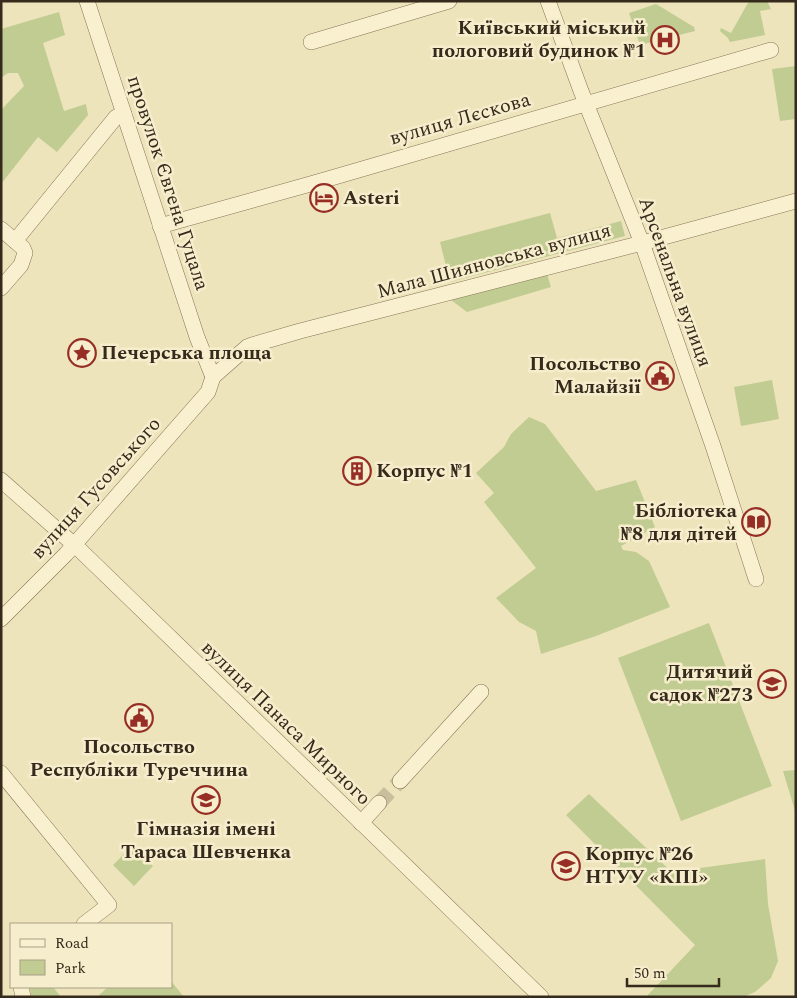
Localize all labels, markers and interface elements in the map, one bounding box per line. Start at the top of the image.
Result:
place label: Київський міський пологовий будинок №1 [432,13,646,66]
hospital icon: Київський міський пологовий будинок №1 [650,25,680,55]
street label: провулок Євгена Гуцала [119,72,217,295]
street label: вулиця Лєскова [386,84,534,153]
hotel icon: Asteri [309,183,339,213]
place label: Asteri [343,183,400,213]
street label: Арсенальна вулиця [630,193,720,371]
street label: Мала Шияновська вулиця [374,215,614,307]
place icon: Печерська площа [67,338,97,368]
place label: Печерська площа [101,338,272,368]
place label: Посольство Малайзії [529,349,641,402]
public building icon: Посольство Малайзії [645,361,675,391]
street label: вулиця Гусовського [24,410,168,566]
building icon: Корпус №1 [342,456,372,486]
place label: Корпус №1 [376,456,473,486]
place label: Бібліотека №8 для дітей [621,496,738,549]
library icon: Бібліотека №8 для дітей [741,507,771,537]
street label: вулиця Панаса Мирного [194,634,378,812]
place label: Дитячий садок №273 [649,657,753,710]
school or university icon: Дитячий садок №273 [757,669,787,699]
public building icon: Посольство Республіки Туреччина [124,703,154,733]
place label: Посольство Республіки Туреччина [30,732,249,785]
school or university icon: Гімназія імені Тараса Шевченка [191,785,221,815]
place label: Гімназія імені Тараса Шевченка [121,814,292,867]
place label: Корпус №26 НТУУ «КПІ» [585,839,708,892]
school or university icon: Корпус №26 НТУУ «КПІ» [551,851,581,881]
legend [10,923,172,988]
text: Road [55,932,89,955]
scale bar [627,956,720,988]
text: Park [55,957,86,980]
text: 50 m [634,962,666,985]

